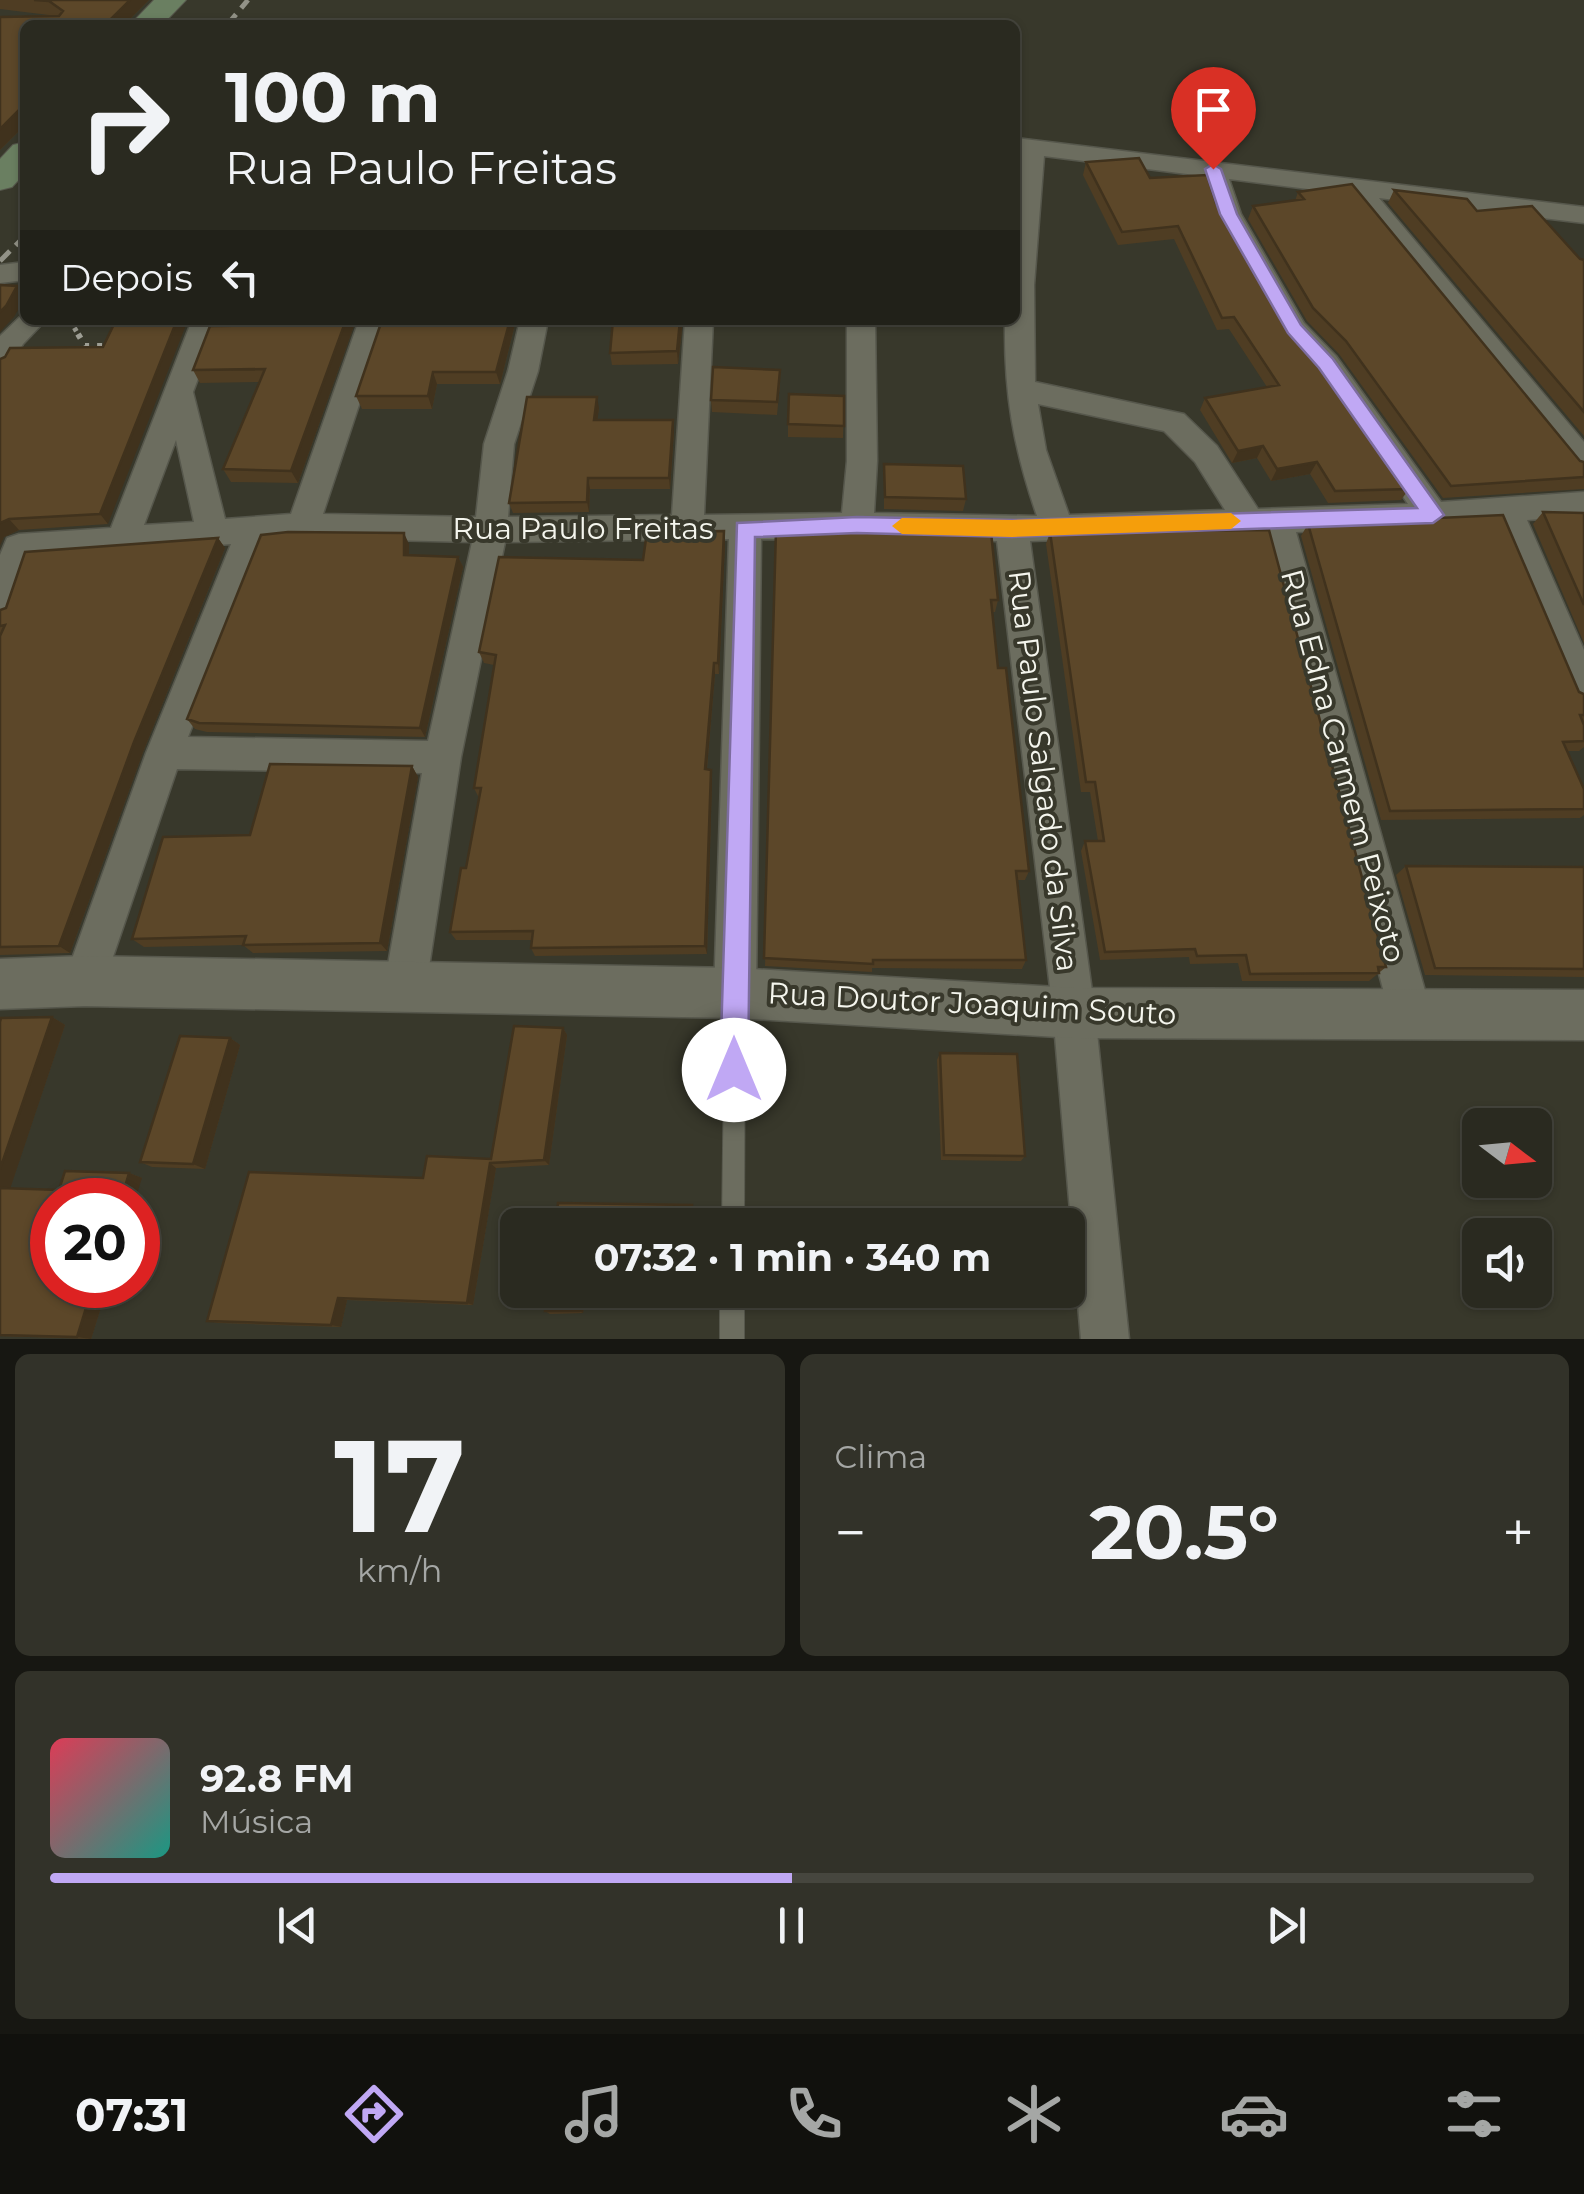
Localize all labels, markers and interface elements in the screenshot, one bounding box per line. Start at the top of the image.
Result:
text: 100 m [225,54,441,140]
icon: right [60,60,190,190]
pin [1171,67,1256,170]
icon: arrive [1186,82,1241,137]
text: Rua Paulo Freitas [225,140,617,195]
icon: left [213,250,268,305]
text: Depois [60,254,193,301]
street label: Rua Paulo Freitas [452,510,714,547]
street label: Rua Edna Carmem Peixoto [1273,565,1414,967]
street label: Rua Paulo Salgado da Silva [1000,568,1087,974]
street label: Rua Doutor Joaquim Souto [767,974,1177,1033]
position arrow [682,1018,786,1122]
north arrow [1462,1108,1552,1198]
map controls [1462,1108,1552,1308]
speed limit sign: 20 [30,1178,160,1308]
button: sound [1462,1218,1552,1308]
text: 07:32 · 1 min · 340 m [594,1234,991,1281]
text: 17 [334,1406,466,1565]
text: Clima [835,1437,927,1476]
text: 20.5° [1090,1486,1279,1578]
text: − [835,1499,866,1566]
text: + [1502,1499,1534,1566]
text: km/h [357,1551,442,1590]
text: 92.8 FM [200,1755,354,1802]
text: Música [200,1802,313,1841]
icon: previous [270,1898,325,1953]
icon: pause [764,1898,819,1953]
icon: next [1259,1898,1314,1953]
icon: directions [339,2079,409,2149]
icon: music [559,2079,629,2149]
icon: phone [779,2079,849,2149]
icon: climate [999,2079,1069,2149]
icon: car [1219,2079,1289,2149]
icon: filters [1439,2079,1509,2149]
text: 07:31 [75,2087,189,2142]

